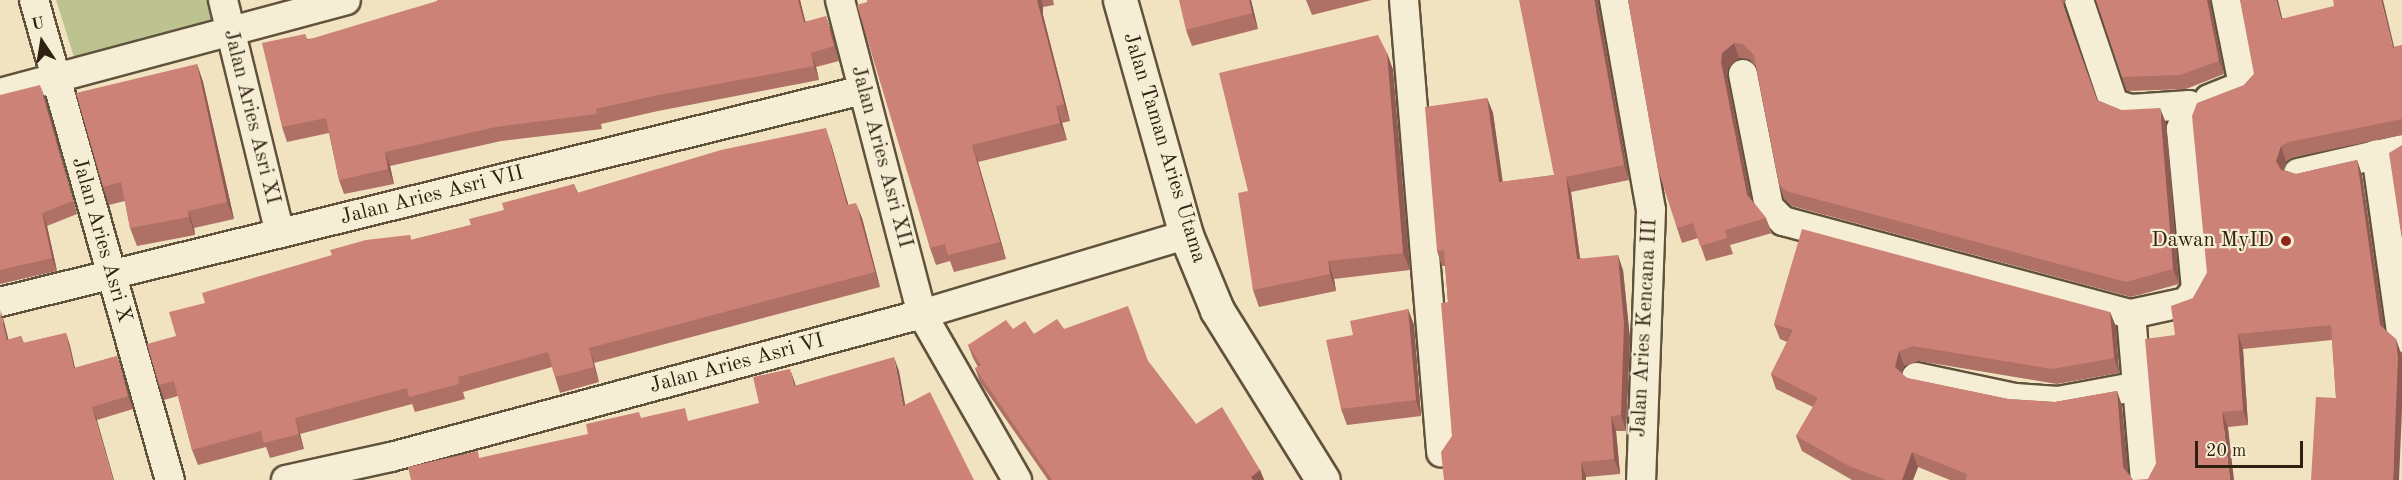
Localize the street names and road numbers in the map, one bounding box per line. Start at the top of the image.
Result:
street label: Jalan Aries Asri XI [217,27,285,207]
street label: Jalan Taman Aries Utama [1117,30,1211,266]
street label: Jalan Aries Asri XII [845,63,917,251]
street label: Jalan Aries Asri X [65,154,137,326]
street label: Jalan Aries Asri VII [338,161,526,231]
street label: Jalan Aries Kencana III [1627,218,1663,438]
street label: Jalan Aries Asri VI [647,329,827,399]

